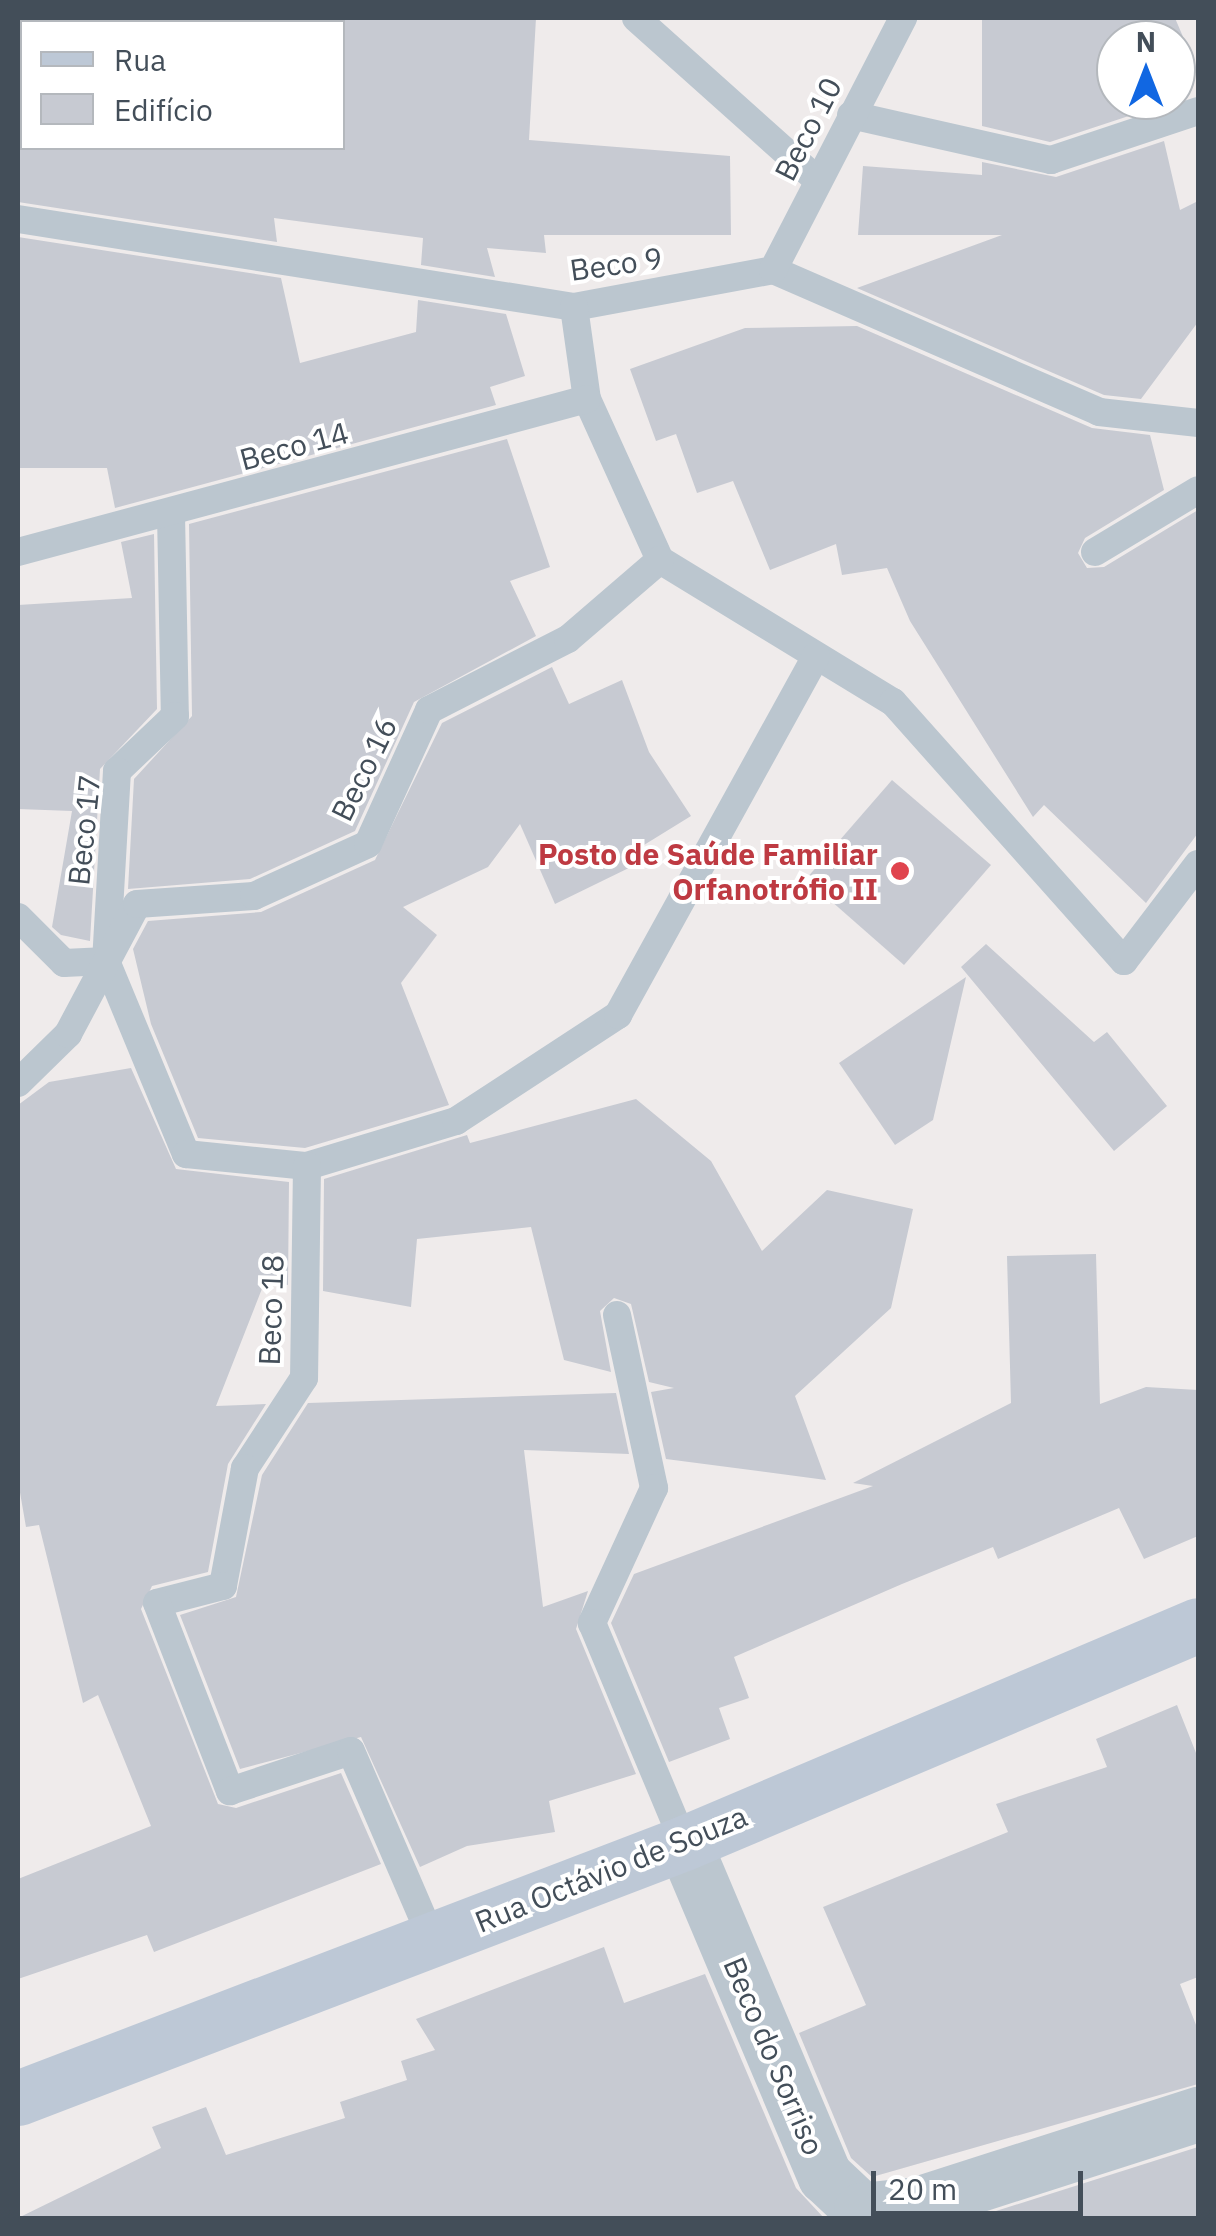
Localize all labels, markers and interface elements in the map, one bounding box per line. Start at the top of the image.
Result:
legend [20,20,345,150]
north arrow [1096,20,1196,120]
text: N [1136,23,1156,60]
text: Rua [114,40,166,79]
street label: Beco 10 [767,71,849,187]
text: Edifício [114,90,213,129]
street label: Beco 9 [568,240,664,288]
street label: Beco 14 [236,414,352,478]
street label: Beco 16 [324,711,404,827]
street label: Beco 17 [60,773,108,887]
place label: Posto de Saúde Familiar Orfanotrófio II [538,836,878,906]
marker: Posto de Saúde Familiar Orfanotrófio II [887,858,913,884]
street label: Beco 18 [251,1254,291,1366]
street label: Rua Octávio de Souza [470,1798,752,1940]
street label: Beco do Sorriso [716,1952,832,2160]
scale bar [876,2151,1088,2213]
text: 20 m [888,2169,957,2208]

